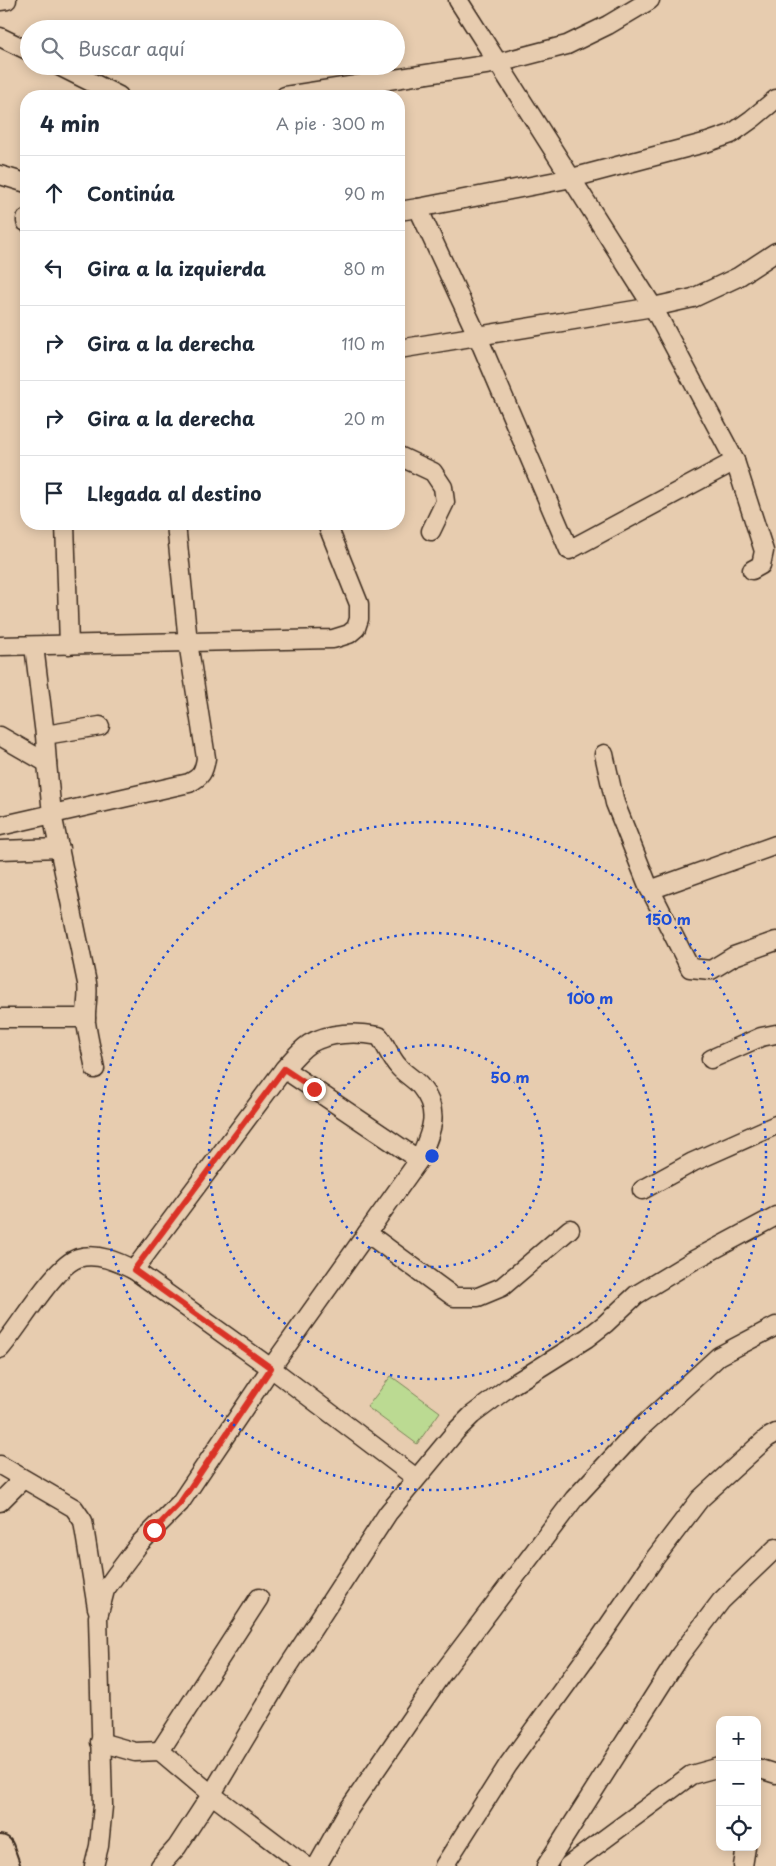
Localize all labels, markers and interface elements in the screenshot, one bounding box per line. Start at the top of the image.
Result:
search box [20,20,405,75]
icon: search [38,34,66,62]
text: Buscar aquí [78,34,185,62]
text: 4 min [40,107,100,139]
text: A pie · 300 m [276,111,385,135]
icon: ahead [40,179,68,207]
text: Continúa [87,179,175,207]
text: 90 m [344,181,385,205]
icon: left [40,254,68,282]
text: Gira a la izquierda [87,254,266,282]
text: 80 m [343,256,385,280]
icon: right [40,329,68,357]
text: Gira a la derecha [87,329,255,357]
text: 110 m [342,331,385,355]
icon: right [40,404,68,432]
text: Gira a la derecha [87,404,255,432]
text: 20 m [344,406,385,430]
icon: arrive [40,479,68,507]
text: Llegada al destino [87,479,261,507]
text: 150 m [645,907,691,930]
text: 100 m [567,986,613,1009]
text: 50 m [491,1065,529,1088]
route end [303,1078,326,1101]
centre of rings [423,1147,441,1165]
route start [143,1519,166,1542]
map controls [716,1716,761,1851]
button: + [716,1716,761,1761]
button: − [716,1761,761,1806]
button: locate [716,1806,761,1851]

